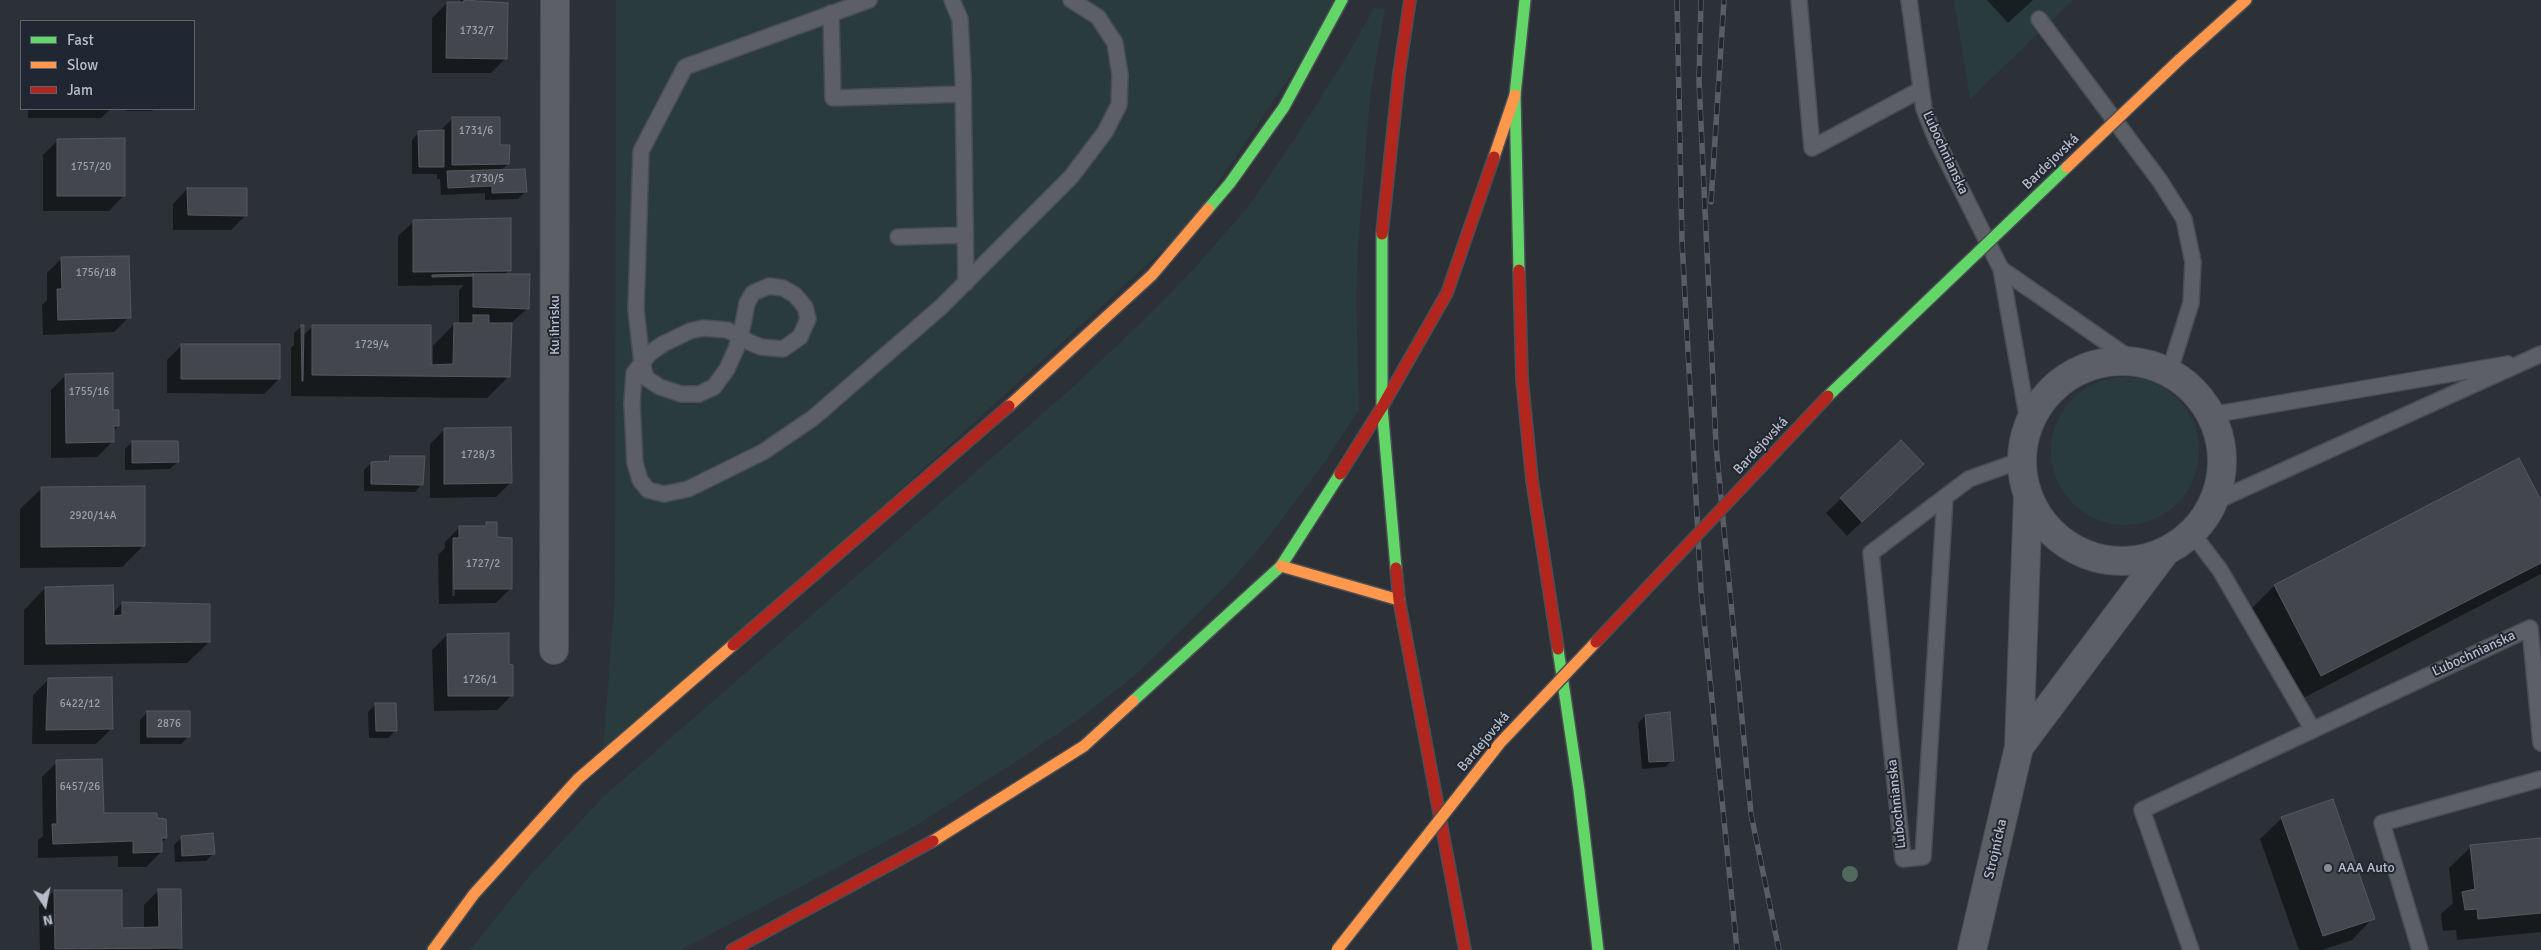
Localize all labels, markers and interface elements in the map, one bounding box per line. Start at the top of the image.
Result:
legend [20,20,195,110]
house number: 1732/7 [460,24,494,38]
text: Fast [67,31,94,49]
text: Slow [67,56,98,74]
text: Jam [67,81,93,99]
street label: Ľubochnianska [1918,109,1972,197]
house number: 1731/6 [459,124,493,138]
street label: Bardejovská [2019,131,2083,193]
house number: 1757/20 [71,160,111,174]
house number: 1730/5 [470,172,504,186]
house number: 1756/18 [76,266,116,280]
street label: Ku ihrisku [547,295,563,355]
house number: 1729/4 [355,338,389,352]
house number: 1755/16 [69,385,109,399]
street label: Bardejovská [1730,414,1792,478]
house number: 1728/3 [461,448,495,462]
house number: 2920/14A [69,509,117,523]
house number: 1727/2 [466,557,500,571]
street label: Ľubochnianska [2430,627,2518,681]
house number: 1726/1 [463,673,497,687]
house number: 6422/12 [60,697,100,711]
street label: Bardejovská [1454,709,1514,775]
house number: 2876 [157,717,181,731]
street label: Ľubochnianska [1884,758,1910,850]
house number: 6457/26 [60,780,100,794]
street label: Strojnícka [1981,817,2011,881]
place label: AAA Auto [2338,860,2395,876]
marker: AAA Auto [2322,862,2334,874]
north arrow [20,880,70,930]
text: N [42,911,54,929]

